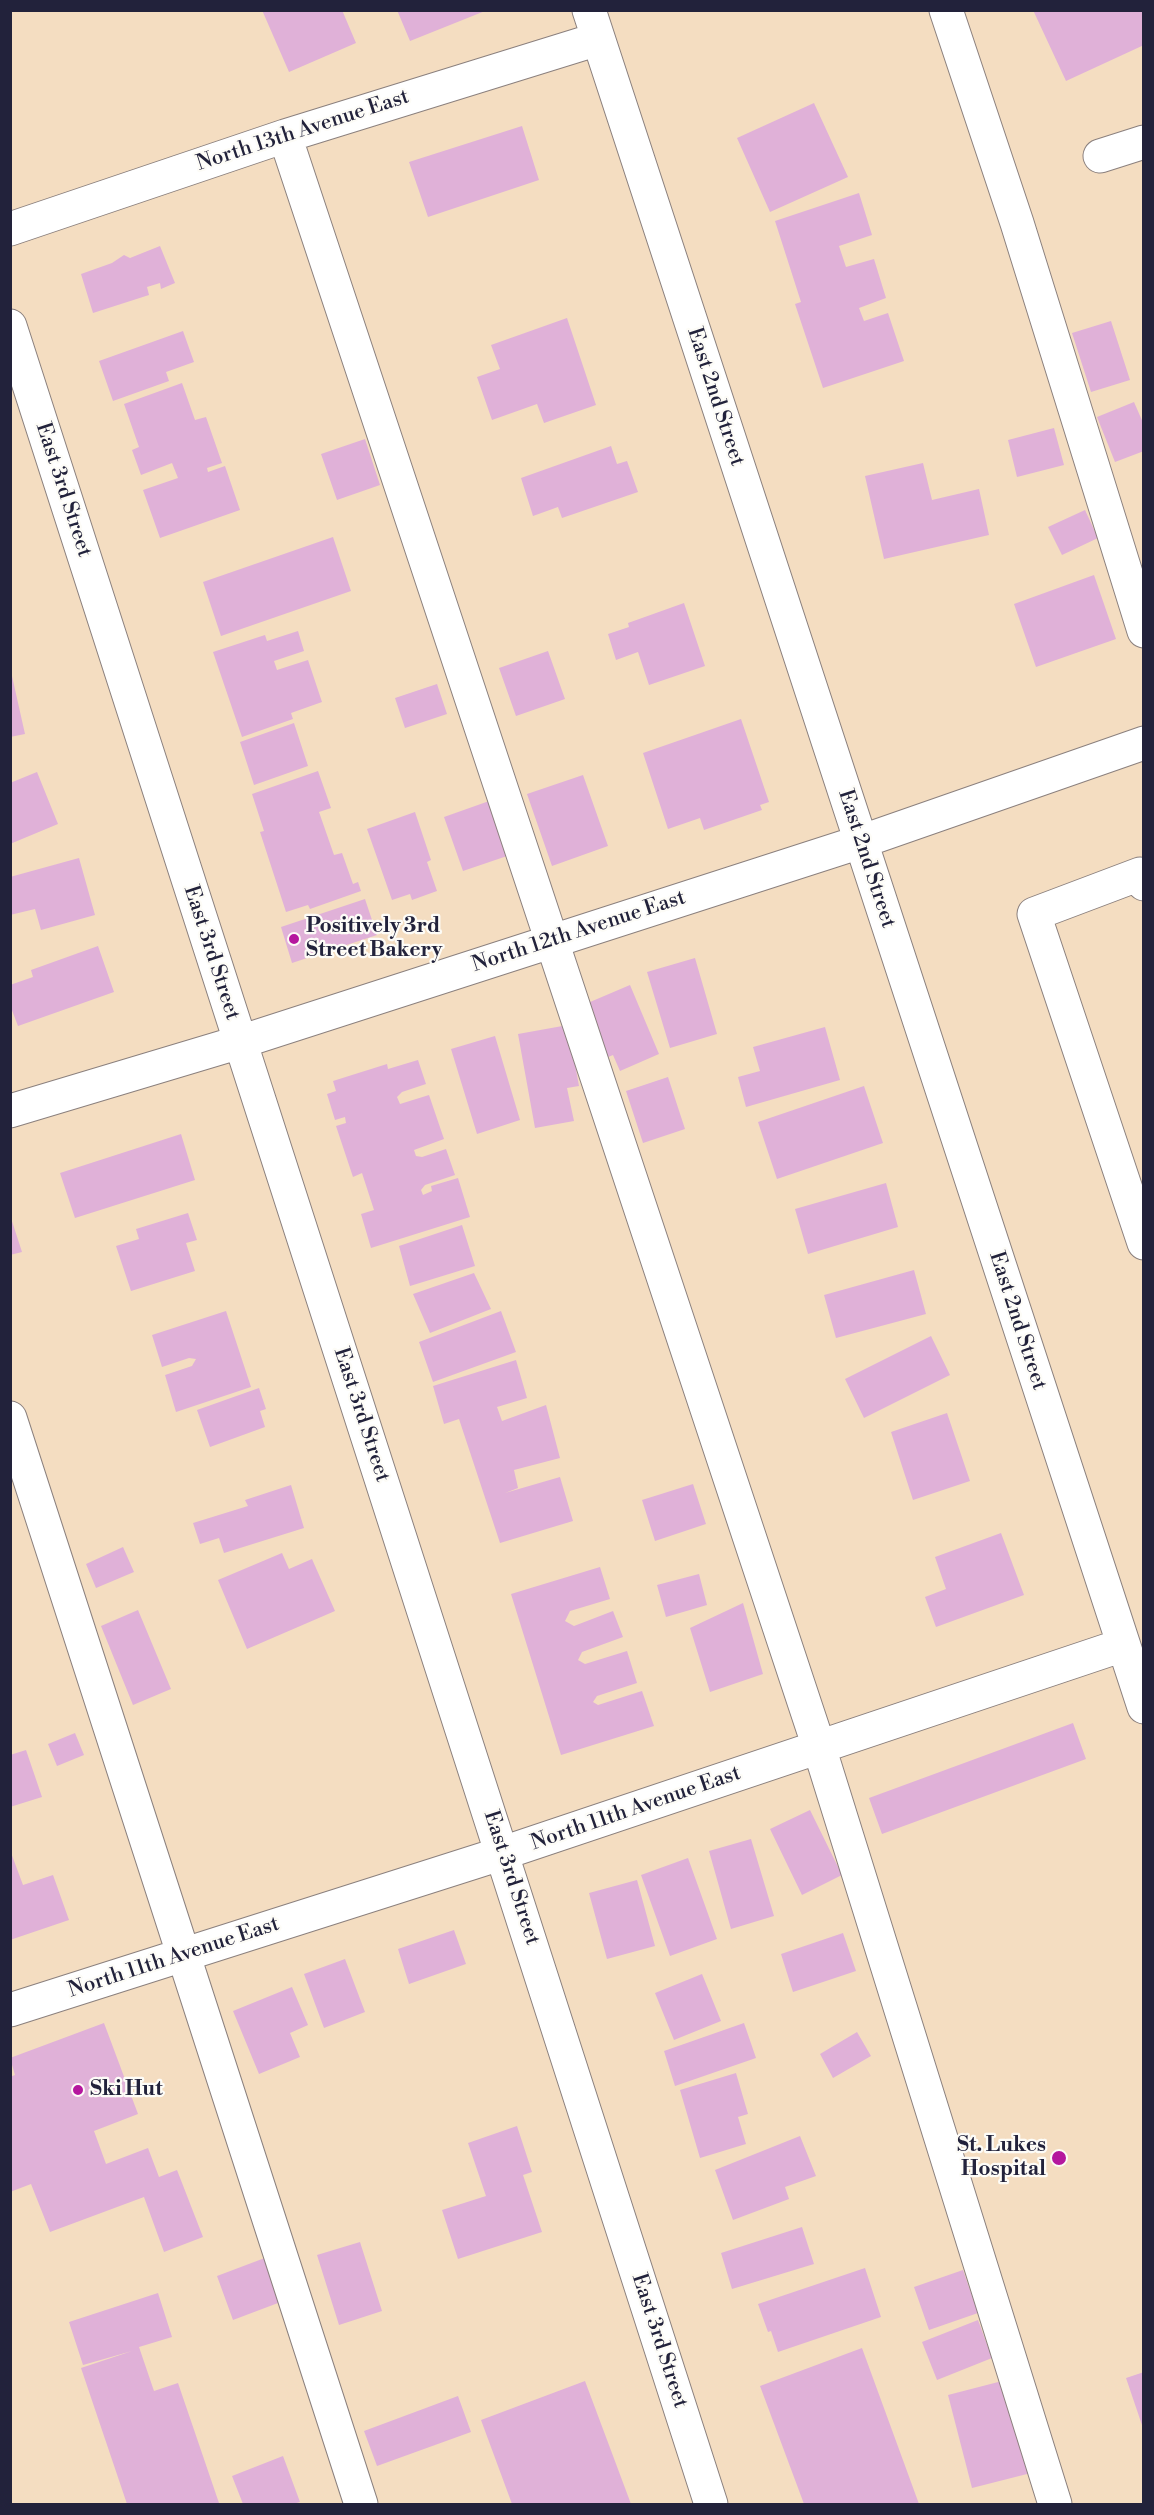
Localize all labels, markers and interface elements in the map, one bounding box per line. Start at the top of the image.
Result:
street label: North 13th Avenue East [194,85,412,177]
street label: East 2nd Street [681,325,749,469]
street label: East 3rd Street [29,420,97,560]
street label: East 2nd Street [832,787,900,931]
street label: East 3rd Street [177,883,245,1023]
street label: North 12th Avenue East [469,886,689,978]
place label: Positively 3rd Street Bakery [306,914,442,964]
marker: Positively 3rd Street Bakery [287,932,301,946]
street label: East 2nd Street [983,1249,1051,1393]
street label: East 3rd Street [327,1345,395,1485]
street label: North 11th Avenue East [528,1761,744,1857]
street label: East 3rd Street [477,1808,545,1948]
street label: North 11th Avenue East [65,1912,283,2004]
place label: Ski Hut [90,2077,163,2103]
marker: Ski Hut [71,2083,85,2097]
place label: St. Lukes Hospital [957,2133,1046,2183]
marker: St. Lukes Hospital [1050,2149,1068,2167]
street label: East 3rd Street [625,2271,693,2411]

